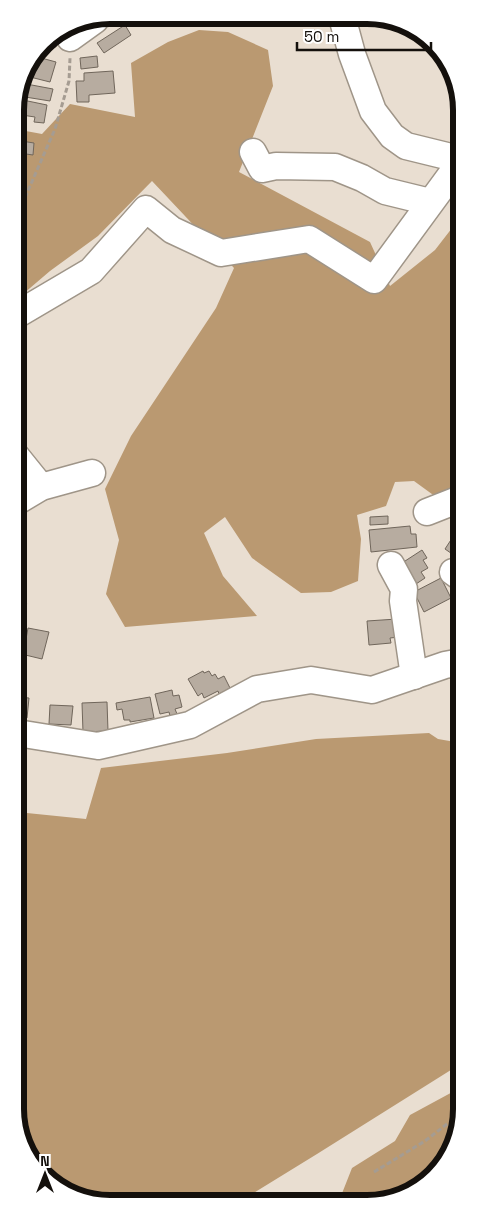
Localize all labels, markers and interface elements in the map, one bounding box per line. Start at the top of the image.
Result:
scale bar [297,20,431,52]
text: 50 m [304,27,339,46]
north arrow [20,1149,70,1199]
text: N [40,1152,50,1170]

